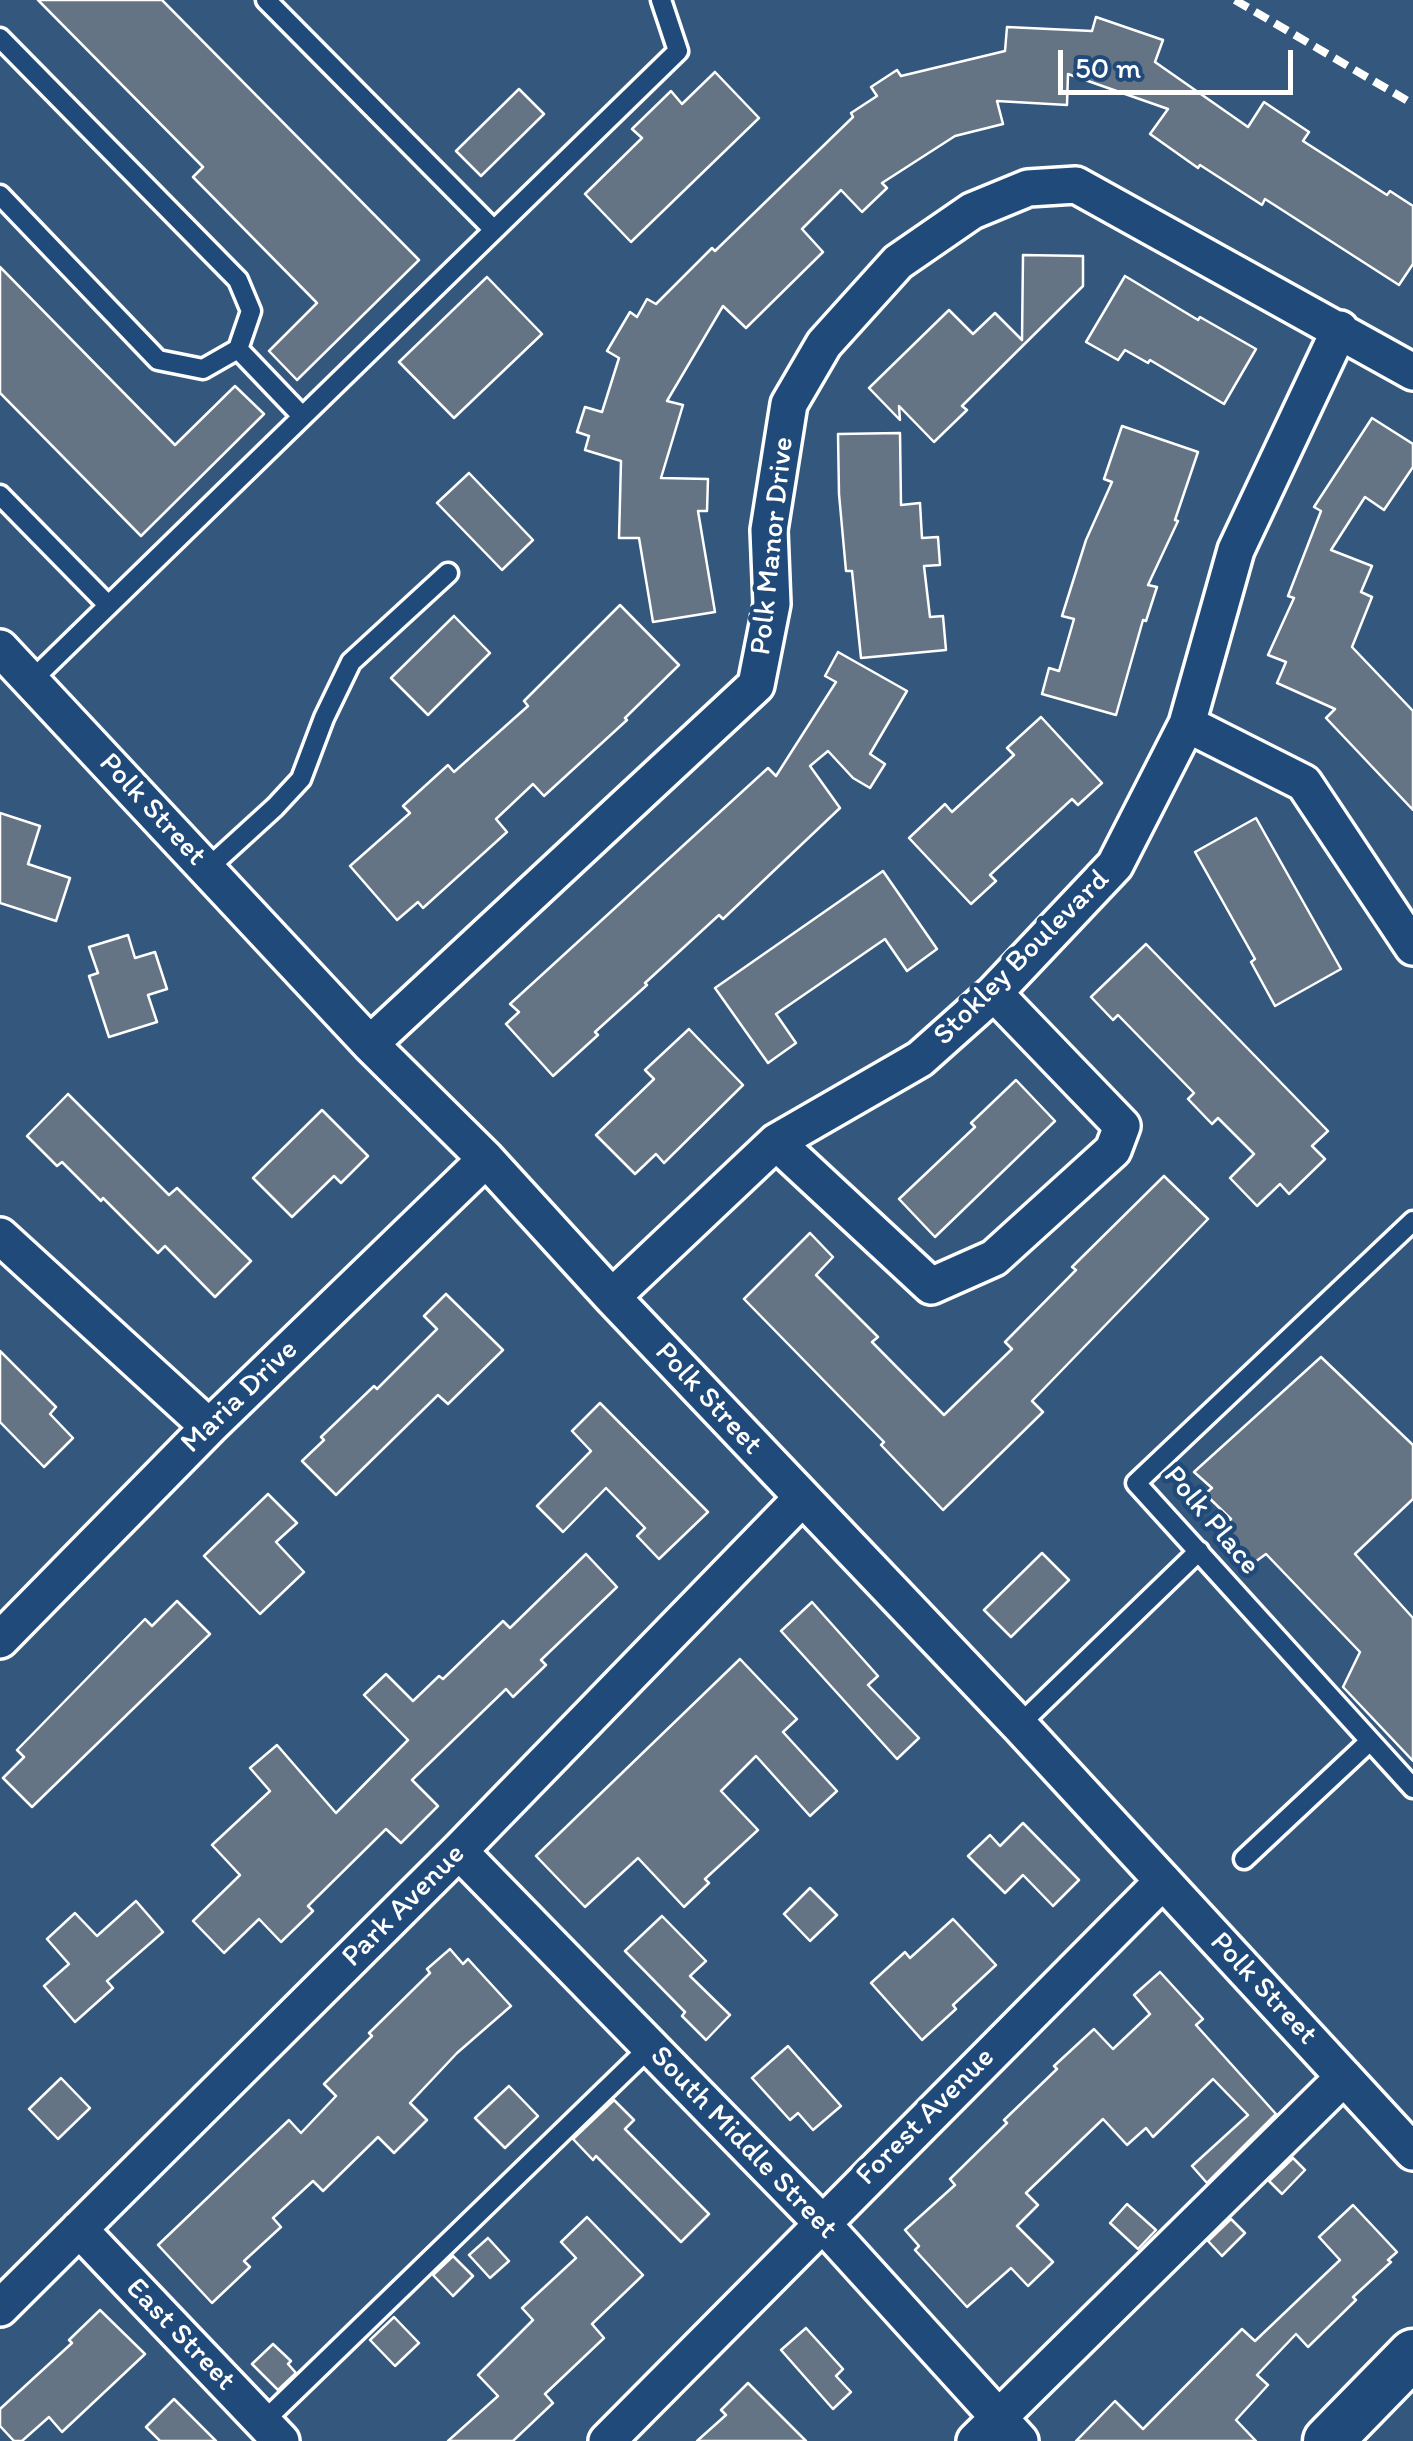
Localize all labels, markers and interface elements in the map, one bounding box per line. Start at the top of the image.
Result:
scale bar [1063,30,1298,92]
text: 50 m [1075,49,1141,86]
street label: Polk Manor Drive [744,435,802,657]
street label: Polk Street [91,746,213,874]
street label: Stokley Boulevard [926,862,1118,1054]
street label: Maria Drive [174,1332,306,1462]
street label: Polk Street [647,1335,769,1463]
street label: Polk Place [1155,1459,1267,1583]
street label: Park Avenue [335,1837,473,1975]
street label: Polk Street [1202,1925,1324,2053]
street label: South Middle Street [642,2039,844,2247]
street label: Forest Avenue [849,2040,1003,2194]
street label: East Street [117,2271,243,2399]

